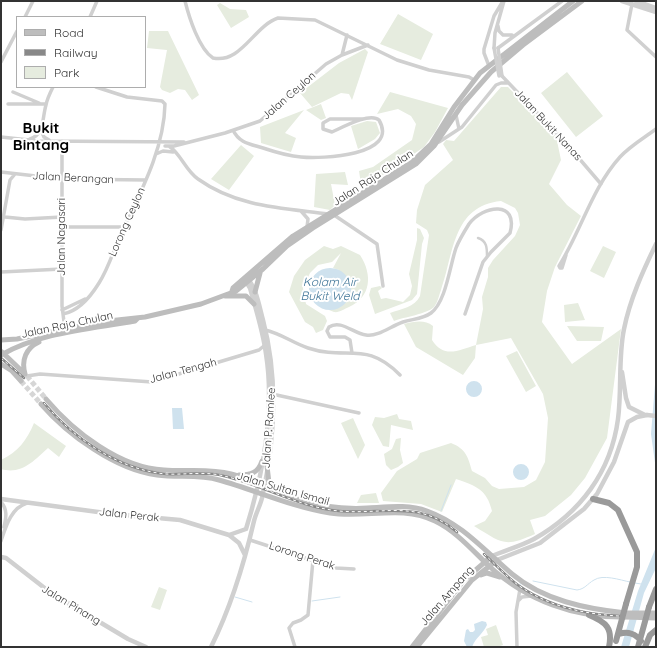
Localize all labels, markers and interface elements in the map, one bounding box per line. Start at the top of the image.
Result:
legend [16,16,146,88]
text: Road [54,25,84,40]
text: Railway [54,45,98,60]
text: Park [54,65,79,80]
street label: Jalan Ceylon [260,69,318,123]
street label: Jalan Bukit Nanas [512,87,584,163]
district label: Bukit Bintang [13,119,69,154]
street label: Jalan Raja Chulan [330,147,416,209]
street label: Jalan Berangan [32,169,114,187]
street label: Lorong Ceylon [106,185,148,259]
street label: Jalan Nagasari [55,198,69,276]
water label: Kolam Air Bukit Weld [300,275,360,303]
street label: Jalan Raja Chulan [20,309,114,341]
street label: Jalan Tengah [148,356,218,386]
street label: Jalan P. Ramlee [260,387,278,469]
street label: Jalan Sultan Ismail [235,469,331,509]
street label: Jalan Perak [98,505,160,525]
street label: Lorong Perak [267,539,337,573]
street label: Jalan Ampang [417,563,477,629]
street label: Jalan Pinang [39,582,103,628]

